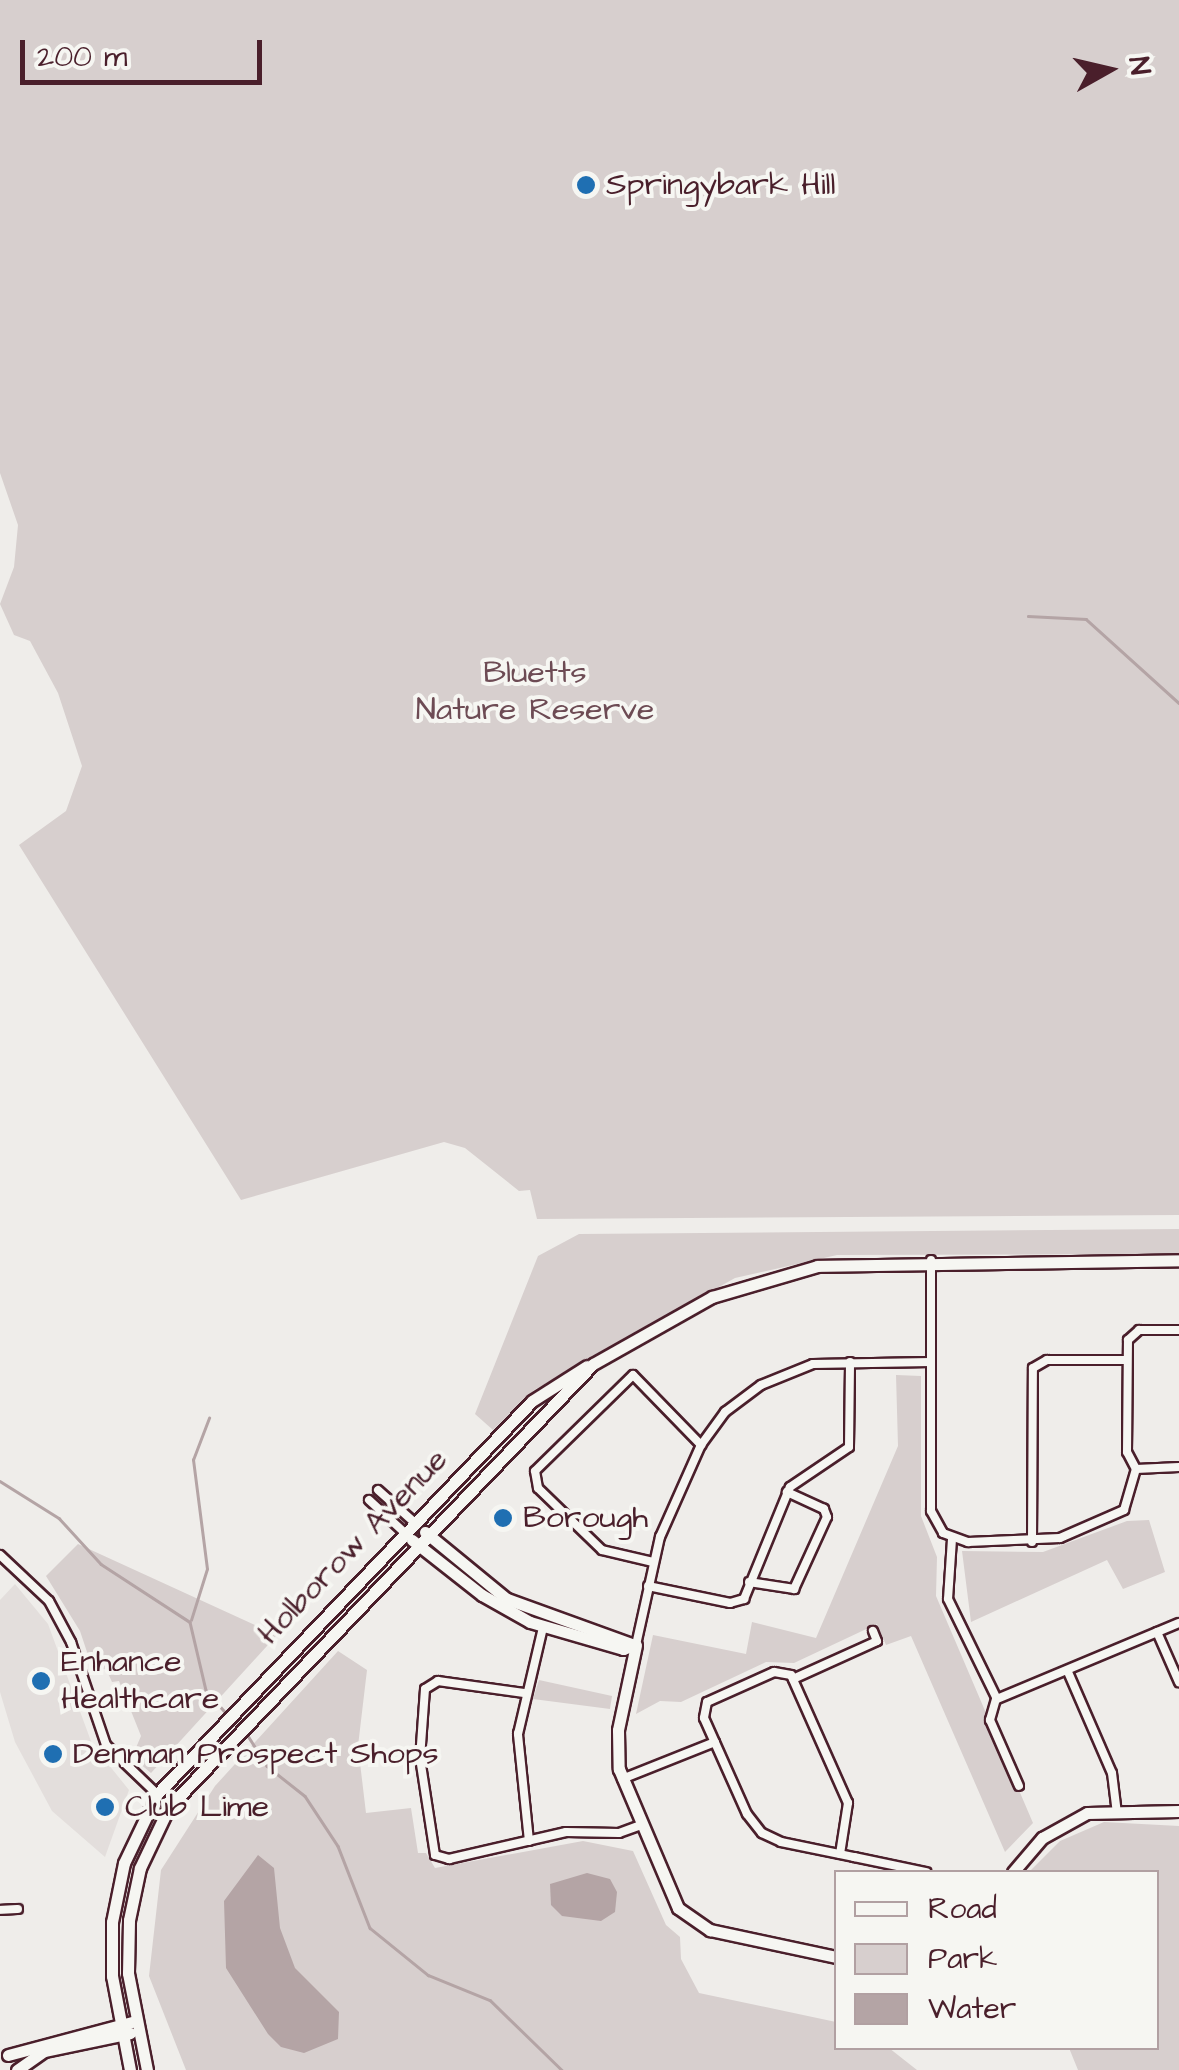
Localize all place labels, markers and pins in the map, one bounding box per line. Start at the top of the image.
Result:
place label: Springybark Hill [606,166,836,204]
marker: Springybark Hill [575,174,597,196]
place label: Borough [523,1499,648,1537]
marker: Borough [492,1507,514,1529]
place label: Enhance Healthcare [61,1644,219,1719]
marker: Enhance Healthcare [30,1670,52,1692]
place label: Denman Prospect Shops [73,1735,439,1773]
marker: Denman Prospect Shops [42,1743,64,1765]
place label: Club Lime [125,1788,269,1826]
marker: Club Lime [94,1796,116,1818]

